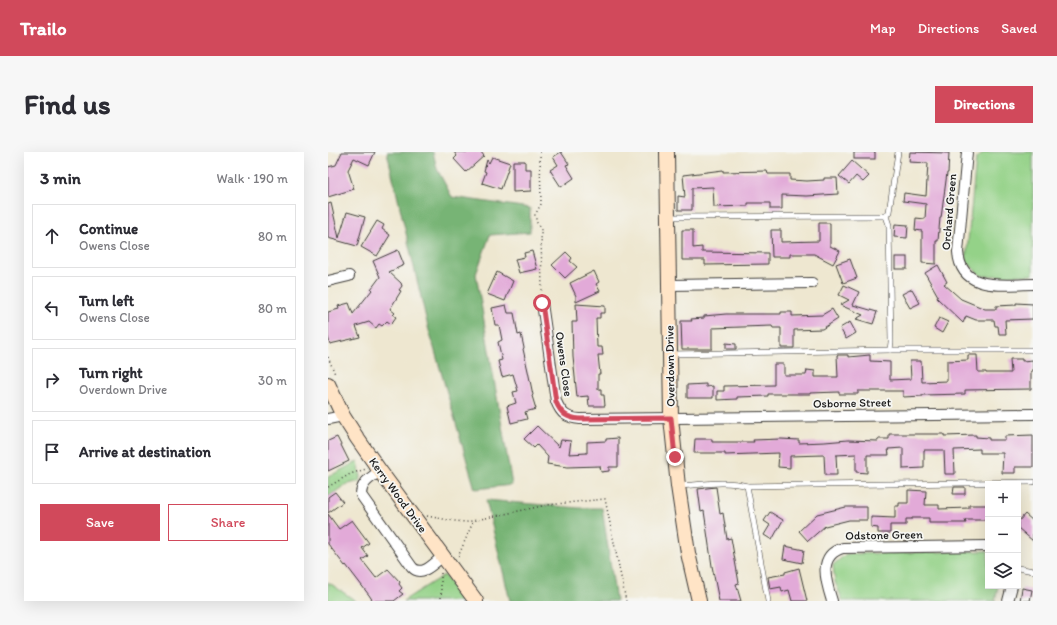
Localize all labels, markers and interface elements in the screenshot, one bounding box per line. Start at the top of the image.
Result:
text: Trailo [20,17,67,40]
text: Map [870,20,896,37]
text: Directions [918,20,979,37]
text: Saved [1001,20,1037,37]
button: Directions [935,86,1033,123]
text: Find us [24,87,111,121]
text: 3 min [40,168,81,188]
text: Walk · 190 m [217,171,288,186]
street label: Orchard Green [939,173,959,251]
text: Continue [79,220,138,238]
icon: ahead [41,225,63,247]
text: 80 m [258,229,287,244]
text: Owens Close [79,238,150,253]
text: Turn left [79,292,134,310]
route start [533,294,551,312]
icon: left [41,297,63,319]
text: 80 m [258,301,287,316]
text: Owens Close [79,310,150,325]
street label: Overdown Drive [662,325,678,407]
street label: Owens Close [553,331,576,398]
text: Turn right [79,364,143,382]
icon: right [41,369,63,391]
text: 30 m [258,373,287,388]
text: Overdown Drive [79,382,167,397]
street label: Osborne Street [813,395,892,411]
icon: arrive [41,441,63,463]
text: Arrive at destination [79,443,211,461]
route end [666,448,684,466]
street label: Kerry Wood Drive [366,455,430,536]
map controls [985,481,1021,589]
button: + [985,481,1021,517]
button: Save [40,504,160,541]
button: Share [168,504,288,541]
button: − [985,517,1021,553]
street label: Odstone Green [845,527,923,543]
button: layers [985,553,1021,589]

